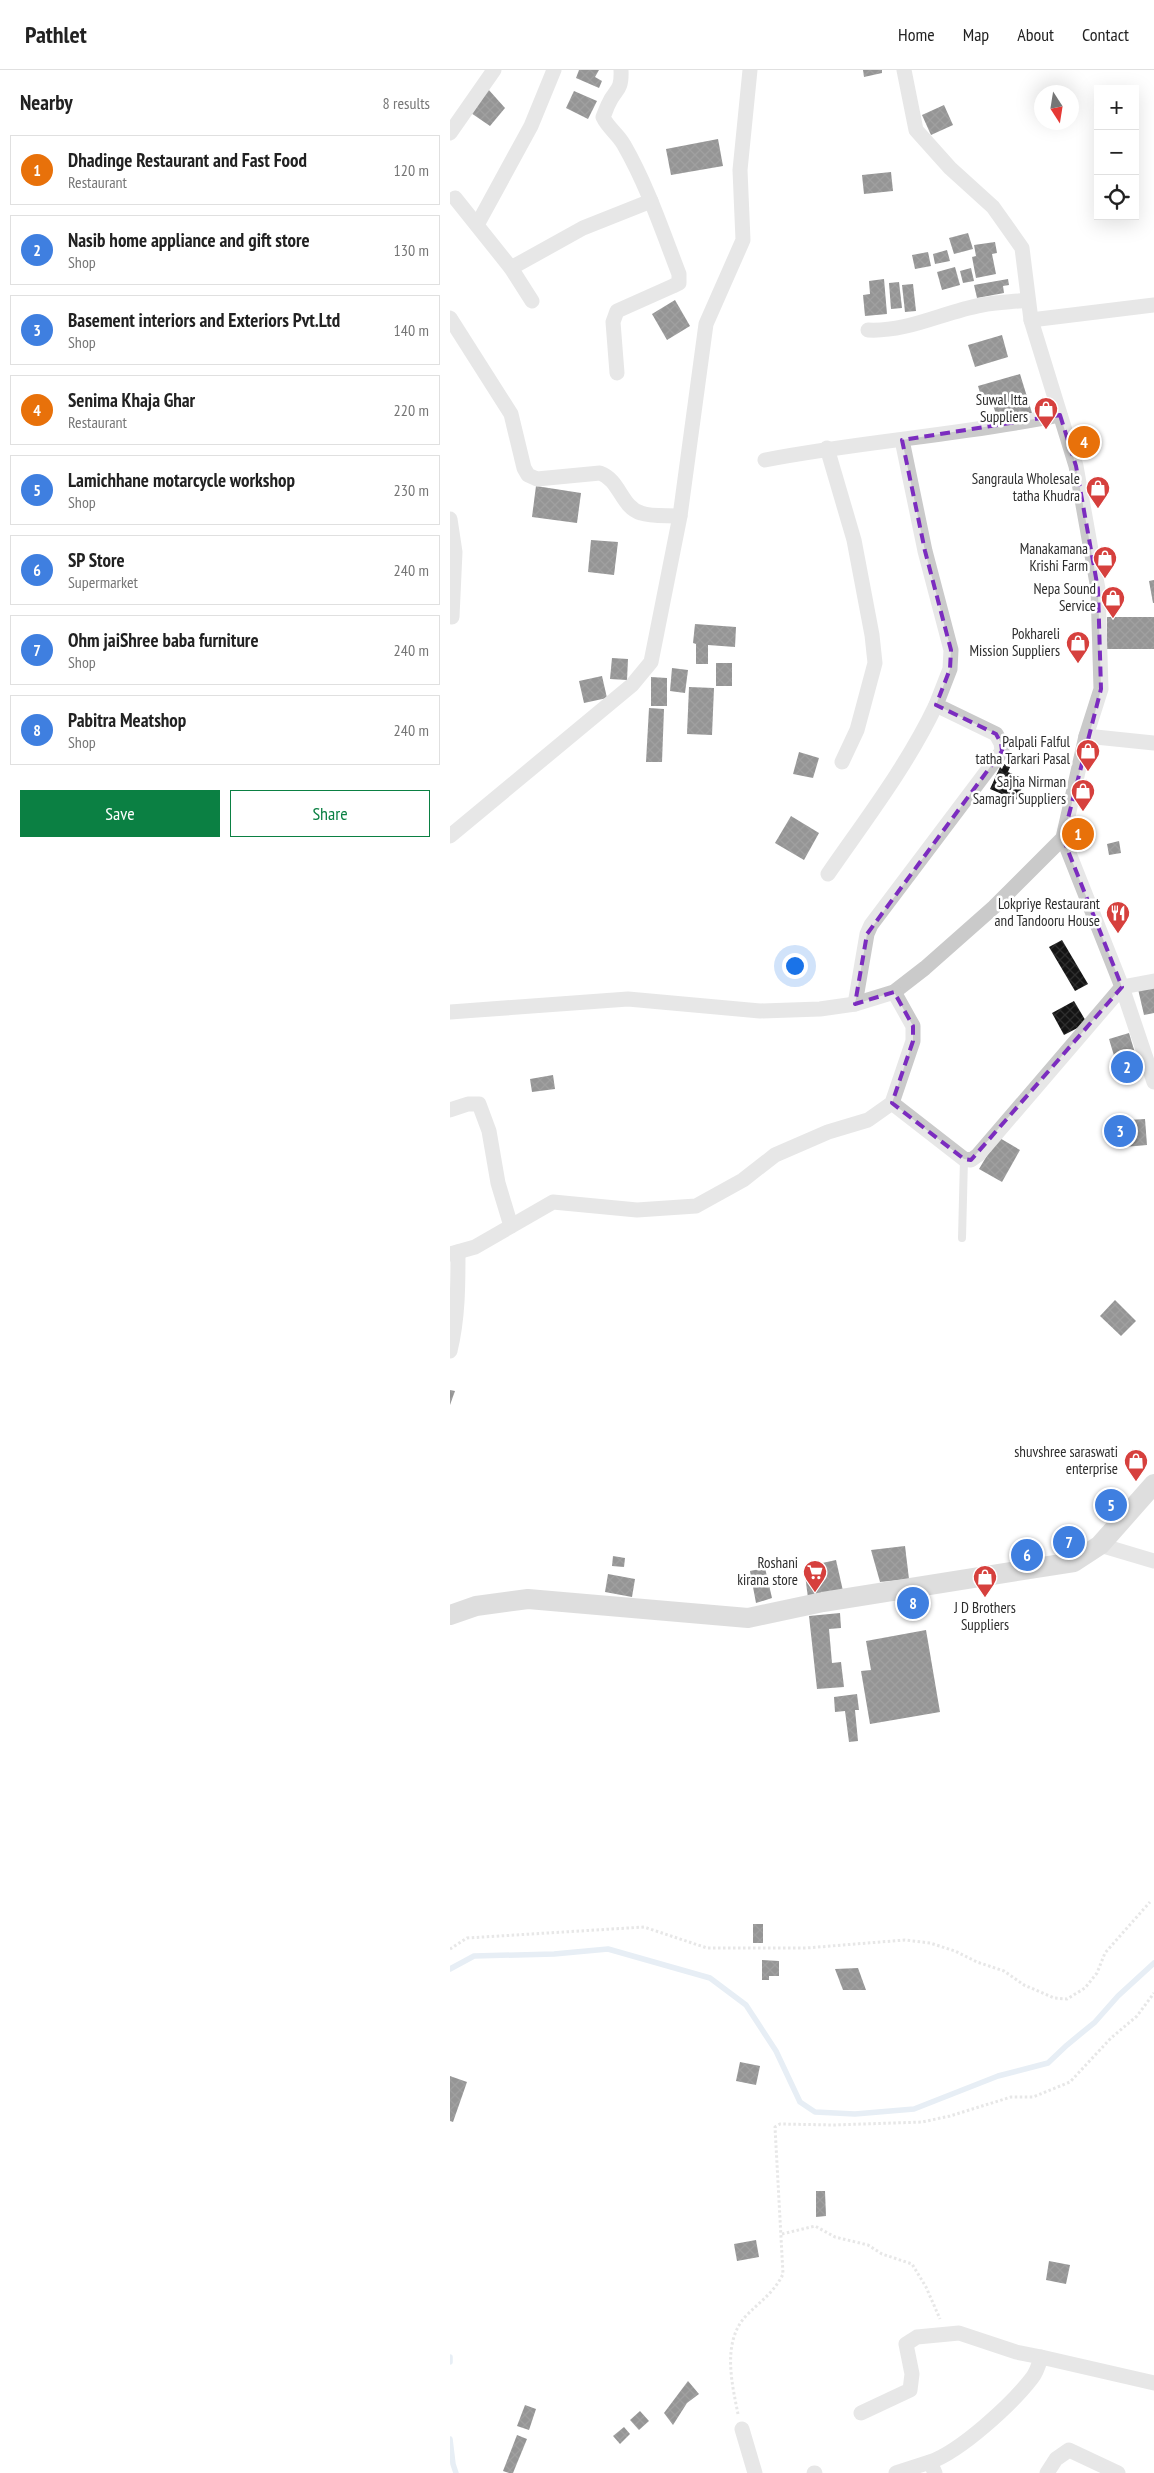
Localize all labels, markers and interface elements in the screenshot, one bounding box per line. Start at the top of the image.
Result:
text: Pathlet [25,19,87,50]
text: Home [898,23,935,46]
text: Map [963,23,989,46]
text: About [1017,23,1054,46]
text: Contact [1082,23,1129,46]
north arrow [1034,85,1079,130]
map controls [1094,85,1139,220]
button: + [1094,85,1139,130]
text: Nearby [20,89,73,116]
text: 8 results [383,93,430,113]
button: − [1094,130,1139,175]
text: Dhadinge Restaurant and Fast Food [68,148,307,172]
text: 1 [33,160,41,180]
text: 120 m [394,160,429,180]
text: Restaurant [68,172,127,192]
button: locate [1094,175,1139,220]
text: Nasib home appliance and gift store [68,228,310,252]
text: 2 [33,240,41,260]
text: 130 m [394,240,429,260]
text: Shop [68,252,96,272]
text: Basement interiors and Exteriors Pvt.Ltd [68,308,340,332]
text: 3 [33,320,41,340]
text: 140 m [394,320,429,340]
text: Shop [68,332,96,352]
text: Senima Khaja Ghar [68,388,195,412]
place label: Suwal Itta Suppliers [976,390,1028,426]
shop icon: Suwal Itta Suppliers [1033,396,1059,430]
text: 4 [33,400,41,420]
text: 220 m [394,400,429,420]
text: Restaurant [68,412,127,432]
pin: 4 [1068,423,1100,461]
text: Lamichhane motarcycle workshop [68,468,295,492]
place label: Sangraula Wholesale tatha Khudra [972,469,1080,505]
shop icon: Sangraula Wholesale tatha Khudra [1085,475,1111,509]
text: 5 [33,480,41,500]
text: 230 m [394,480,429,500]
text: Shop [68,492,96,512]
place label: Manakamana Krishi Farm [1020,539,1088,575]
shop icon: Manakamana Krishi Farm [1092,545,1118,579]
text: SP Store [68,548,125,572]
text: 6 [33,560,41,580]
text: 240 m [394,560,429,580]
text: Supermarket [68,572,138,592]
place label: Nepa Sound Service [1034,579,1096,615]
shop icon: Nepa Sound Service [1100,585,1126,619]
place label: Pokhareli Mission Suppliers [969,624,1060,660]
text: Ohm jaiShree baba furniture [68,628,259,652]
shop icon: Pokhareli Mission Suppliers [1065,630,1091,664]
text: 7 [33,640,41,660]
text: 240 m [394,640,429,660]
text: Shop [68,652,96,672]
text: Pabitra Meatshop [68,708,186,732]
text: 8 [33,720,41,740]
text: 240 m [394,720,429,740]
text: Shop [68,732,96,752]
place label: Palpali Falful tatha Tarkari Pasal [976,732,1070,768]
shop icon: Palpali Falful tatha Tarkari Pasal [1075,738,1101,772]
place label: Sajha Nirman Samagri Suppliers [973,772,1066,808]
shop icon: Sajha Nirman Samagri Suppliers [1070,778,1096,812]
button: Save [20,790,220,837]
button: Share [230,790,430,837]
pin: 1 [1062,815,1094,853]
place label: Lokpriye Restaurant and Tandooru House [995,894,1100,930]
restaurant icon: Lokpriye Restaurant and Tandooru House [1105,900,1131,934]
your location [782,953,808,979]
pin: 2 [1111,1048,1143,1086]
pin: 3 [1104,1112,1136,1150]
place label: shuvshree saraswati enterprise [1014,1442,1118,1478]
shop icon: shuvshree saraswati enterprise [1123,1448,1149,1482]
pin: 5 [1095,1486,1127,1524]
pin: 7 [1053,1523,1085,1561]
pin: 6 [1011,1536,1043,1574]
place label: Roshani kirana store [737,1553,798,1589]
supermarket icon: Roshani kirana store [802,1559,828,1593]
shop icon: J D Brothers Suppliers [972,1564,998,1598]
pin: 8 [897,1584,929,1622]
place label: J D Brothers Suppliers [953,1598,1016,1634]

